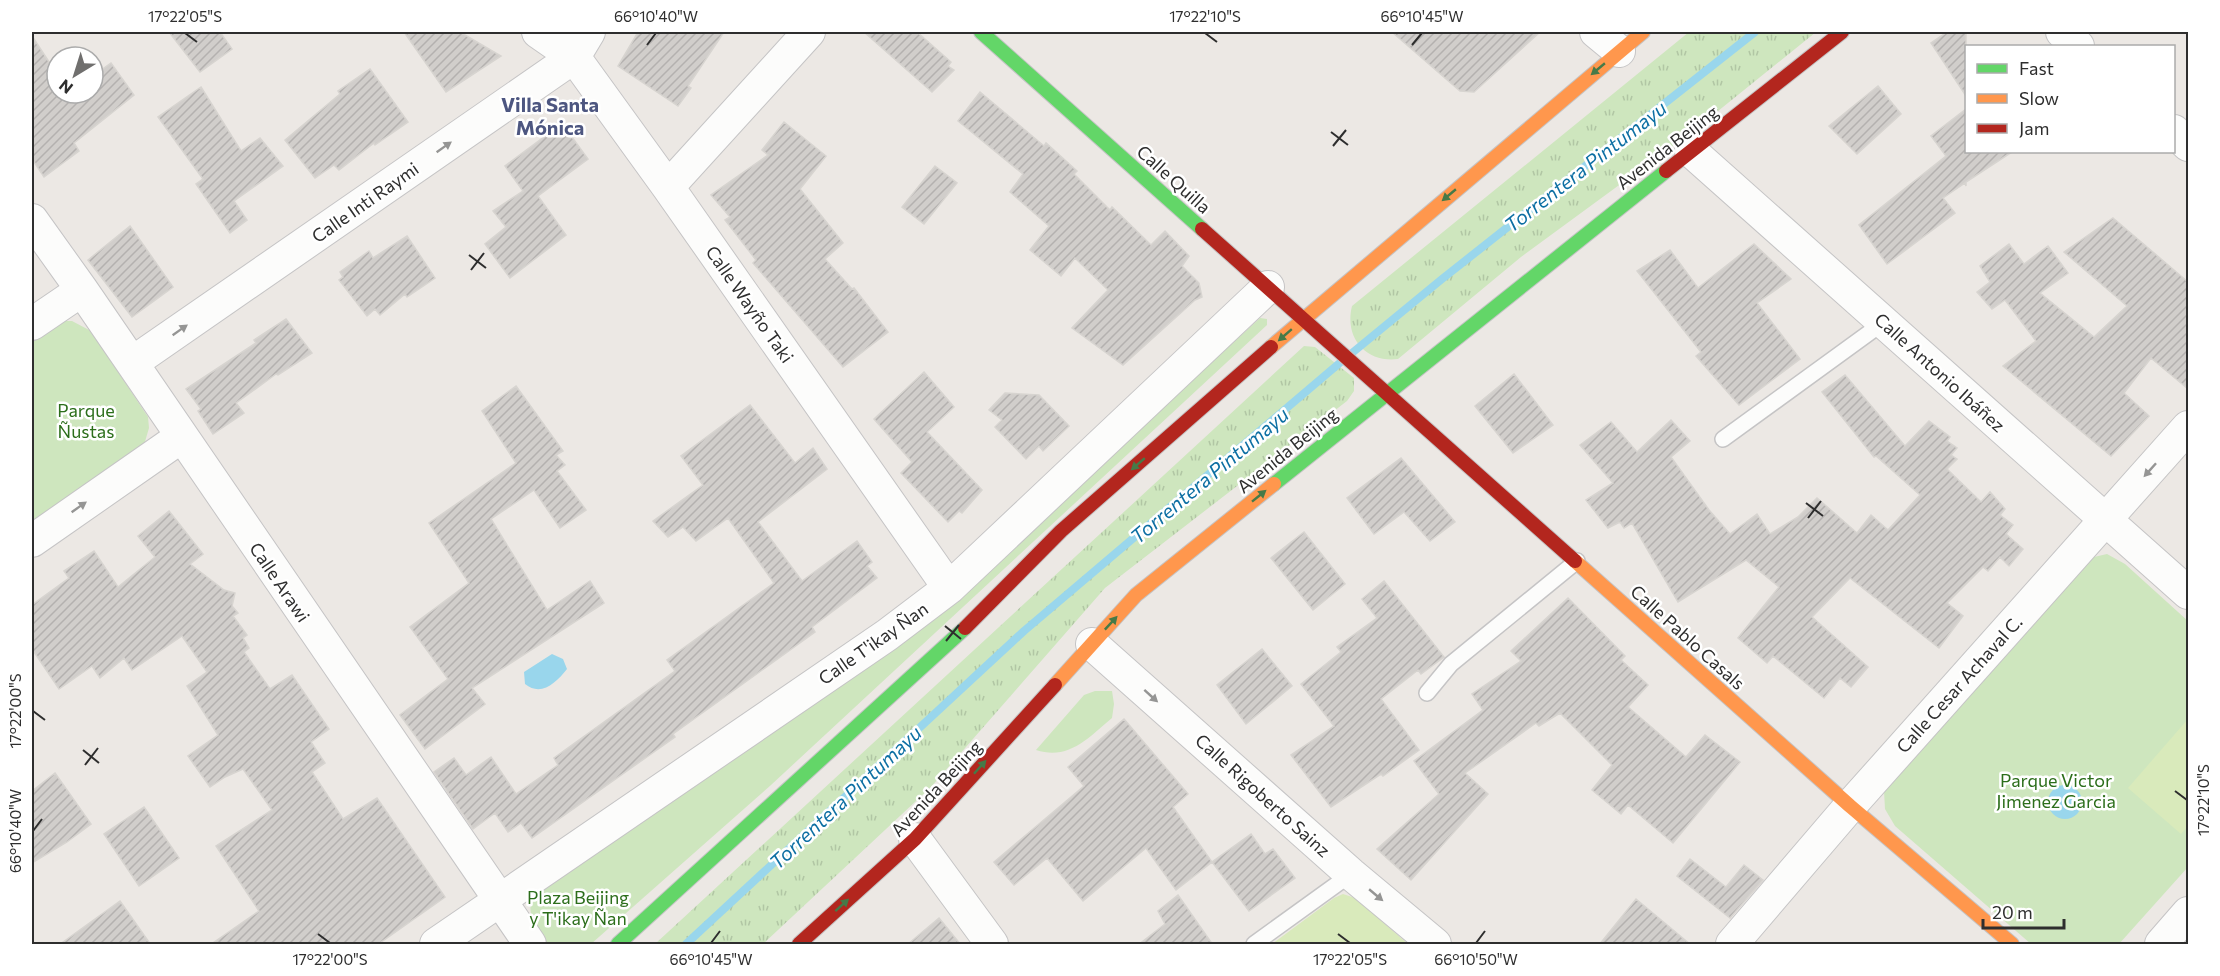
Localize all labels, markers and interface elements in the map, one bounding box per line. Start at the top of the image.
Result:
text: 17°22'05"S [148,7,222,25]
text: 66°10'40"W [614,7,698,25]
text: 17°22'10"S [1169,7,1241,25]
text: 66°10'45"W [1381,7,1463,25]
north arrow [45,45,105,105]
legend [1965,45,2175,153]
text: Fast [2019,57,2054,79]
one-way arrow [1591,62,1606,75]
text: N [55,76,76,98]
text: Slow [2019,87,2059,109]
district label: Villa Santa Mónica [501,92,599,139]
water label: Torrentera Pintumayu [1499,95,1671,237]
street label: Avenida Beijing [1612,100,1723,194]
text: Jam [2019,117,2049,139]
street label: Calle Quilla [1133,140,1215,218]
one-way arrow [435,142,452,153]
street label: Calle Inti Raymi [307,157,423,247]
one-way arrow [1441,189,1457,202]
street label: Calle Wayño Taki [701,241,799,367]
street label: Calle Antonio Ibáñez [1870,308,2010,436]
one-way arrow [171,324,187,336]
one-way arrow [1277,329,1293,342]
park label: Parque Ñustas [57,399,115,442]
water label: Torrentera Pintumayu [1125,402,1293,548]
street label: Avenida Beijing [1232,402,1342,497]
one-way arrow [1131,457,1146,470]
one-way arrow [2143,463,2157,478]
one-way arrow [1251,491,1266,503]
one-way arrow [71,501,87,513]
street label: Calle Arawi [245,538,315,626]
street label: Calle Pablo Casals [1626,580,1750,694]
street label: Calle T'ikay Ñan [814,597,932,689]
street label: Calle Cesar Achaval C. [1891,611,2027,757]
one-way arrow [1104,616,1117,631]
text: 17°22'00"S [6,673,24,749]
one-way arrow [1143,689,1158,702]
water label: Torrentera Pintumayu [764,720,926,874]
street label: Calle Rigoberto Sainz [1191,729,1335,861]
street label: Avenida Beijing [886,735,986,841]
one-way arrow [973,760,987,775]
text: 17°22'10"S [2194,764,2212,836]
park label: Parque Victor Jimenez Garcia [1996,769,2116,812]
text: 66°10'40"W [6,789,24,873]
park label: Plaza Beijing y T'ikay Ñan [527,886,629,929]
one-way arrow [1368,888,1383,901]
scale bar [1983,892,2064,930]
one-way arrow [834,899,849,912]
text: 20 m [1992,901,2033,923]
text: 17°22'00"S [292,950,368,968]
text: 66°10'45"W [670,950,752,968]
text: 17°22'05"S [1313,950,1387,968]
text: 66°10'50"W [1434,950,1518,968]

